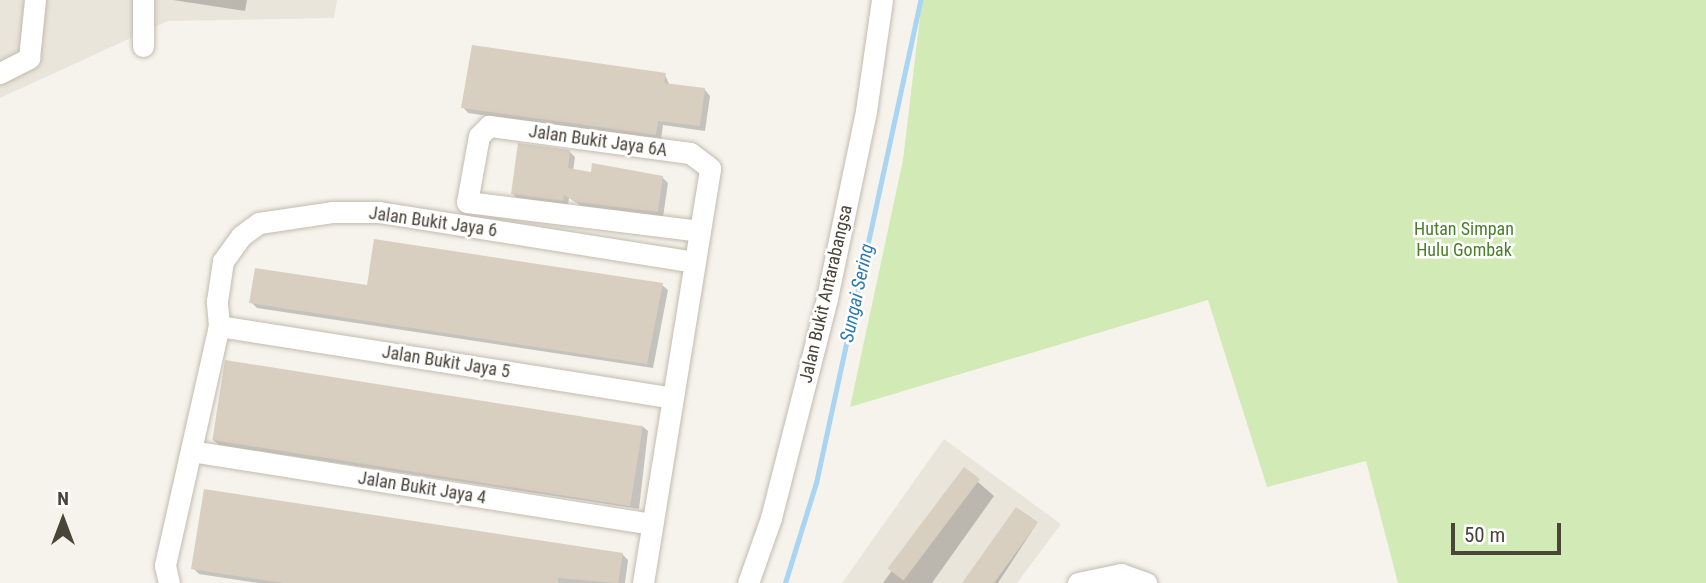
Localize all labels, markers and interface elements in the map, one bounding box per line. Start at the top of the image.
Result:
street label: Jalan Bukit Jaya 6A [527,121,669,161]
street label: Jalan Bukit Jaya 6 [367,202,499,242]
street label: Jalan Bukit Antarabangsa [795,203,857,385]
park label: Hutan Simpan Hulu Gombak [1414,219,1514,262]
water label: Sungai Sering [835,242,879,344]
street label: Jalan Bukit Jaya 5 [380,341,512,383]
street label: Jalan Bukit Jaya 4 [356,467,488,509]
north arrow [28,485,98,555]
text: N [57,487,69,510]
scale bar [1454,510,1564,554]
text: 50 m [1464,523,1505,547]

